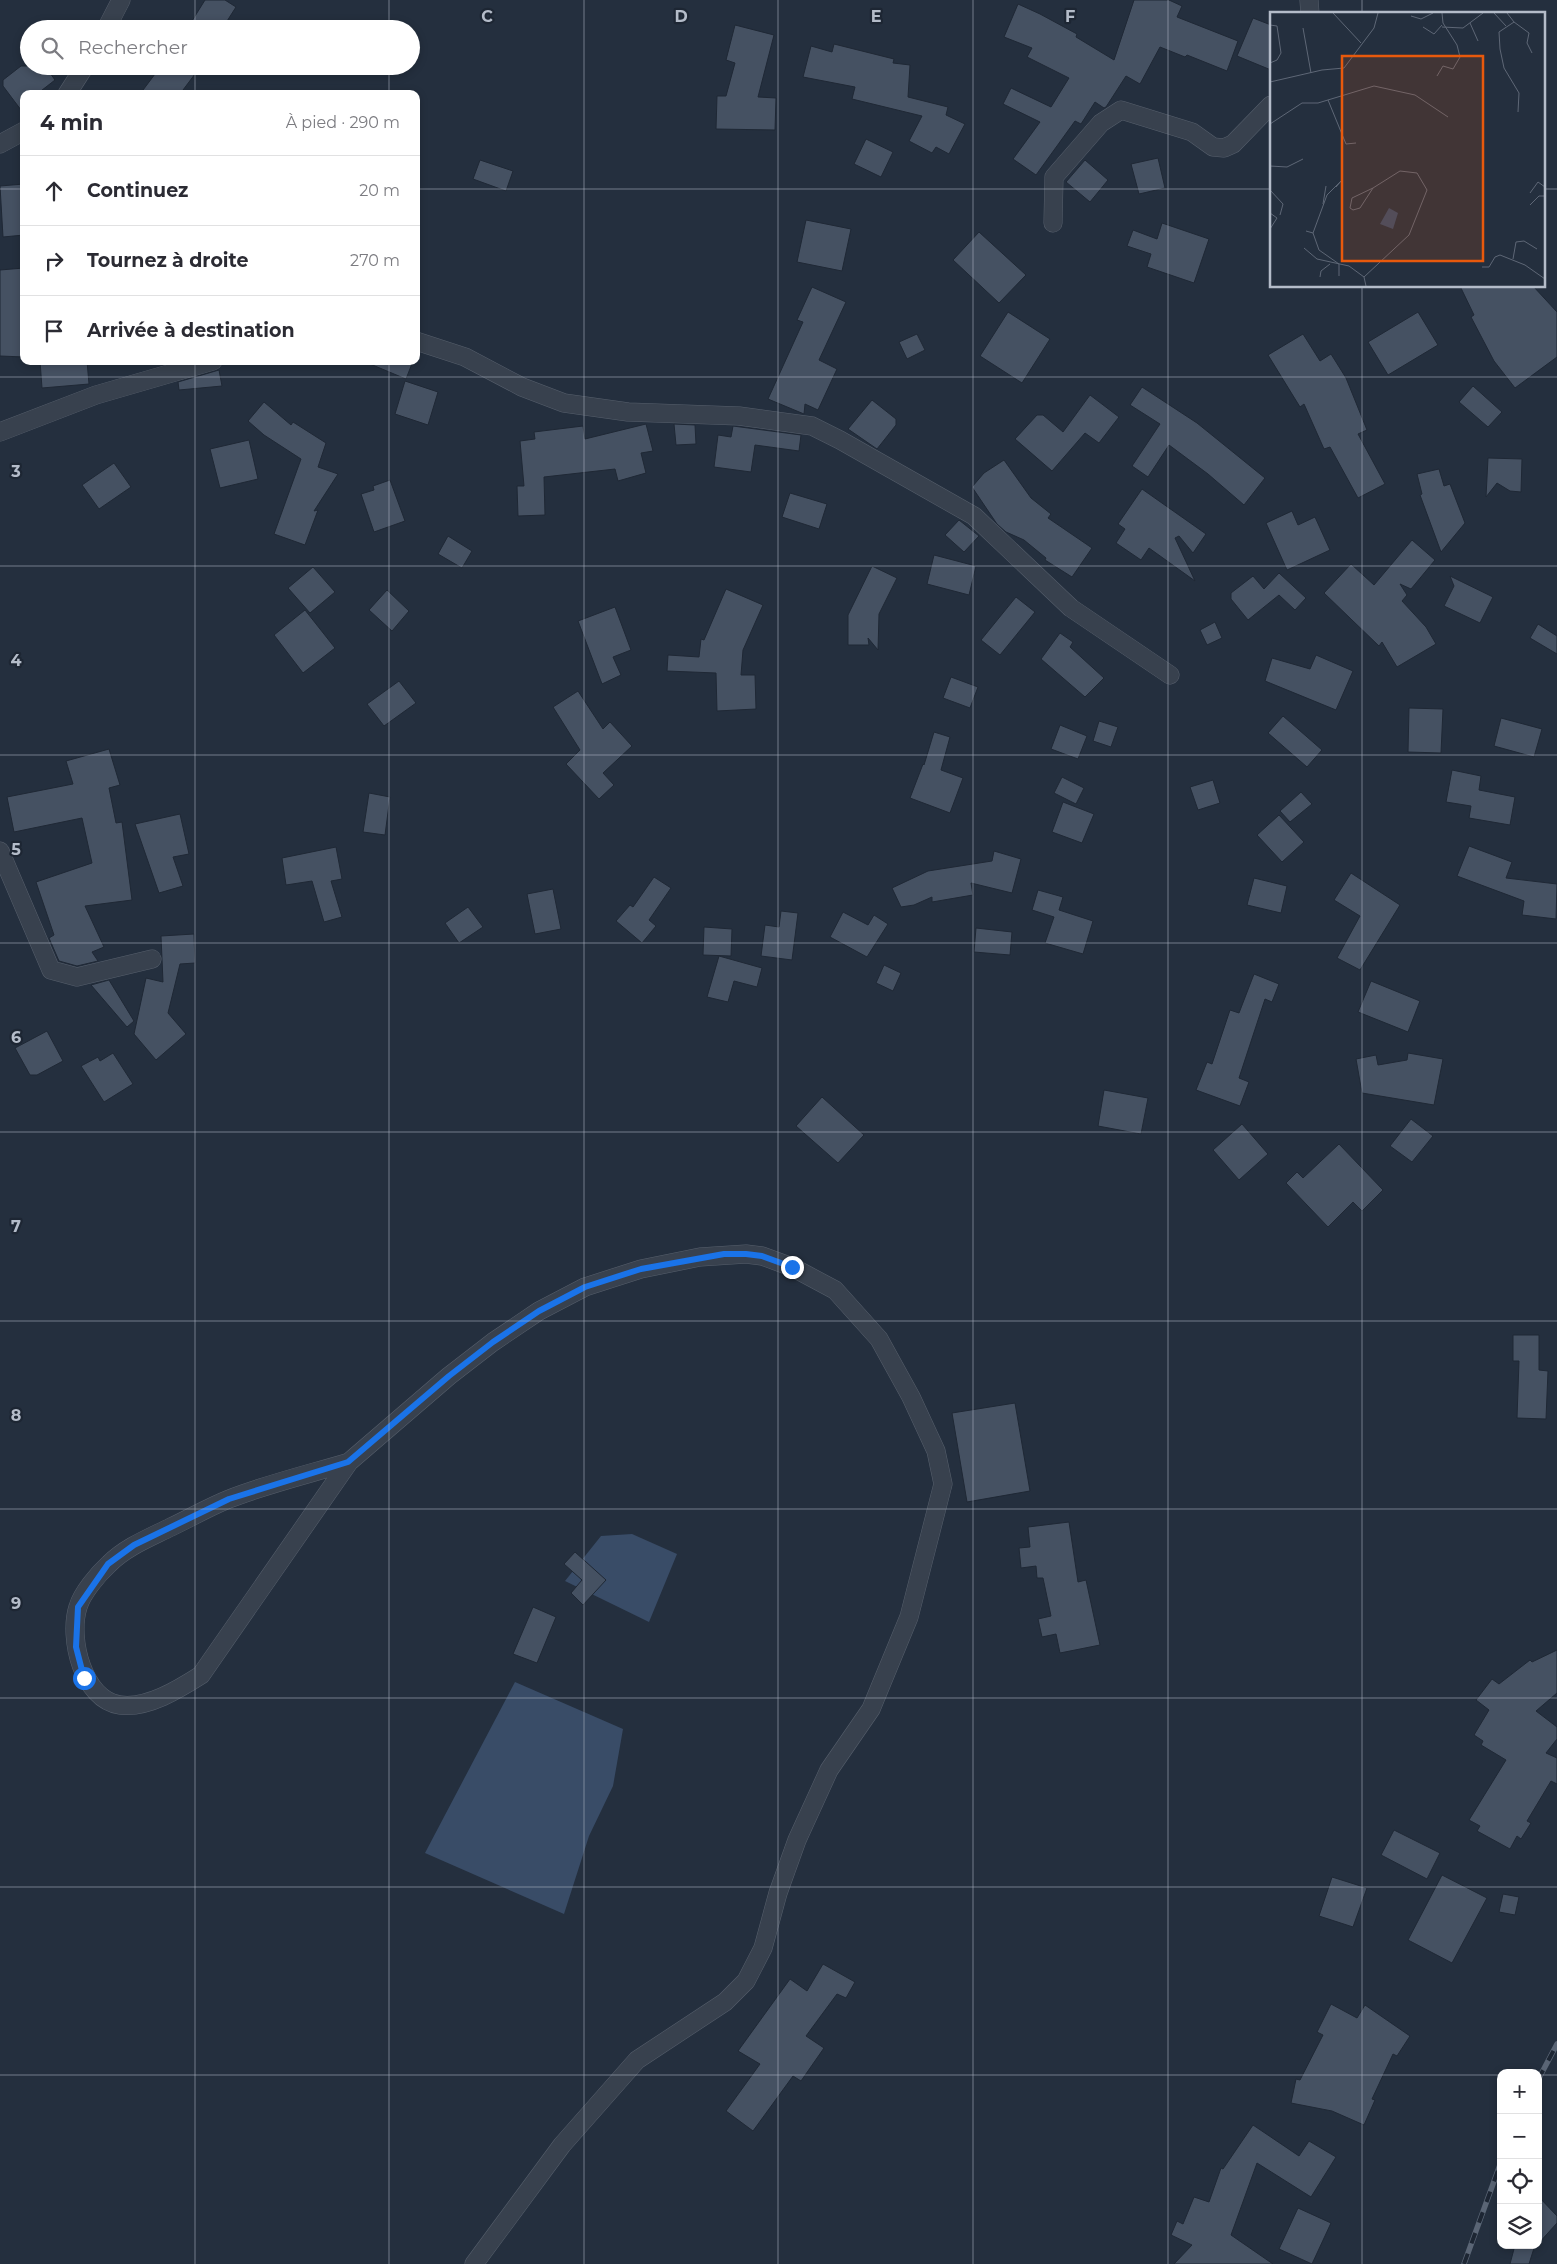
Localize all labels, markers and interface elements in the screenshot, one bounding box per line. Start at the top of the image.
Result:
text: C [481,7,493,26]
text: D [674,7,688,26]
text: E [871,7,881,26]
text: F [1065,7,1075,26]
inset map [1270,12,1544,288]
search box [20,20,420,75]
icon: search [38,34,66,62]
text: Rechercher [78,36,188,59]
text: 4 min [40,110,103,135]
text: À pied · 290 m [286,113,400,132]
icon: ahead [40,177,68,205]
text: Continuez [87,179,188,202]
text: 20 m [359,181,400,200]
icon: right [40,247,68,275]
text: Tournez à droite [87,249,248,272]
text: 270 m [350,251,400,270]
icon: arrive [40,317,68,345]
text: Arrivée à destination [87,319,295,342]
text: 3 [10,462,21,481]
text: 4 [10,651,22,670]
text: 5 [11,840,21,859]
text: 6 [11,1028,21,1047]
text: 7 [11,1217,21,1236]
route end [781,1256,804,1279]
text: 8 [11,1406,21,1425]
text: 9 [11,1594,21,1613]
route start [73,1667,96,1690]
map controls [1497,2069,1542,2249]
button: + [1497,2069,1542,2114]
button: − [1497,2114,1542,2159]
button: locate [1497,2159,1542,2204]
button: layers [1497,2204,1542,2249]

